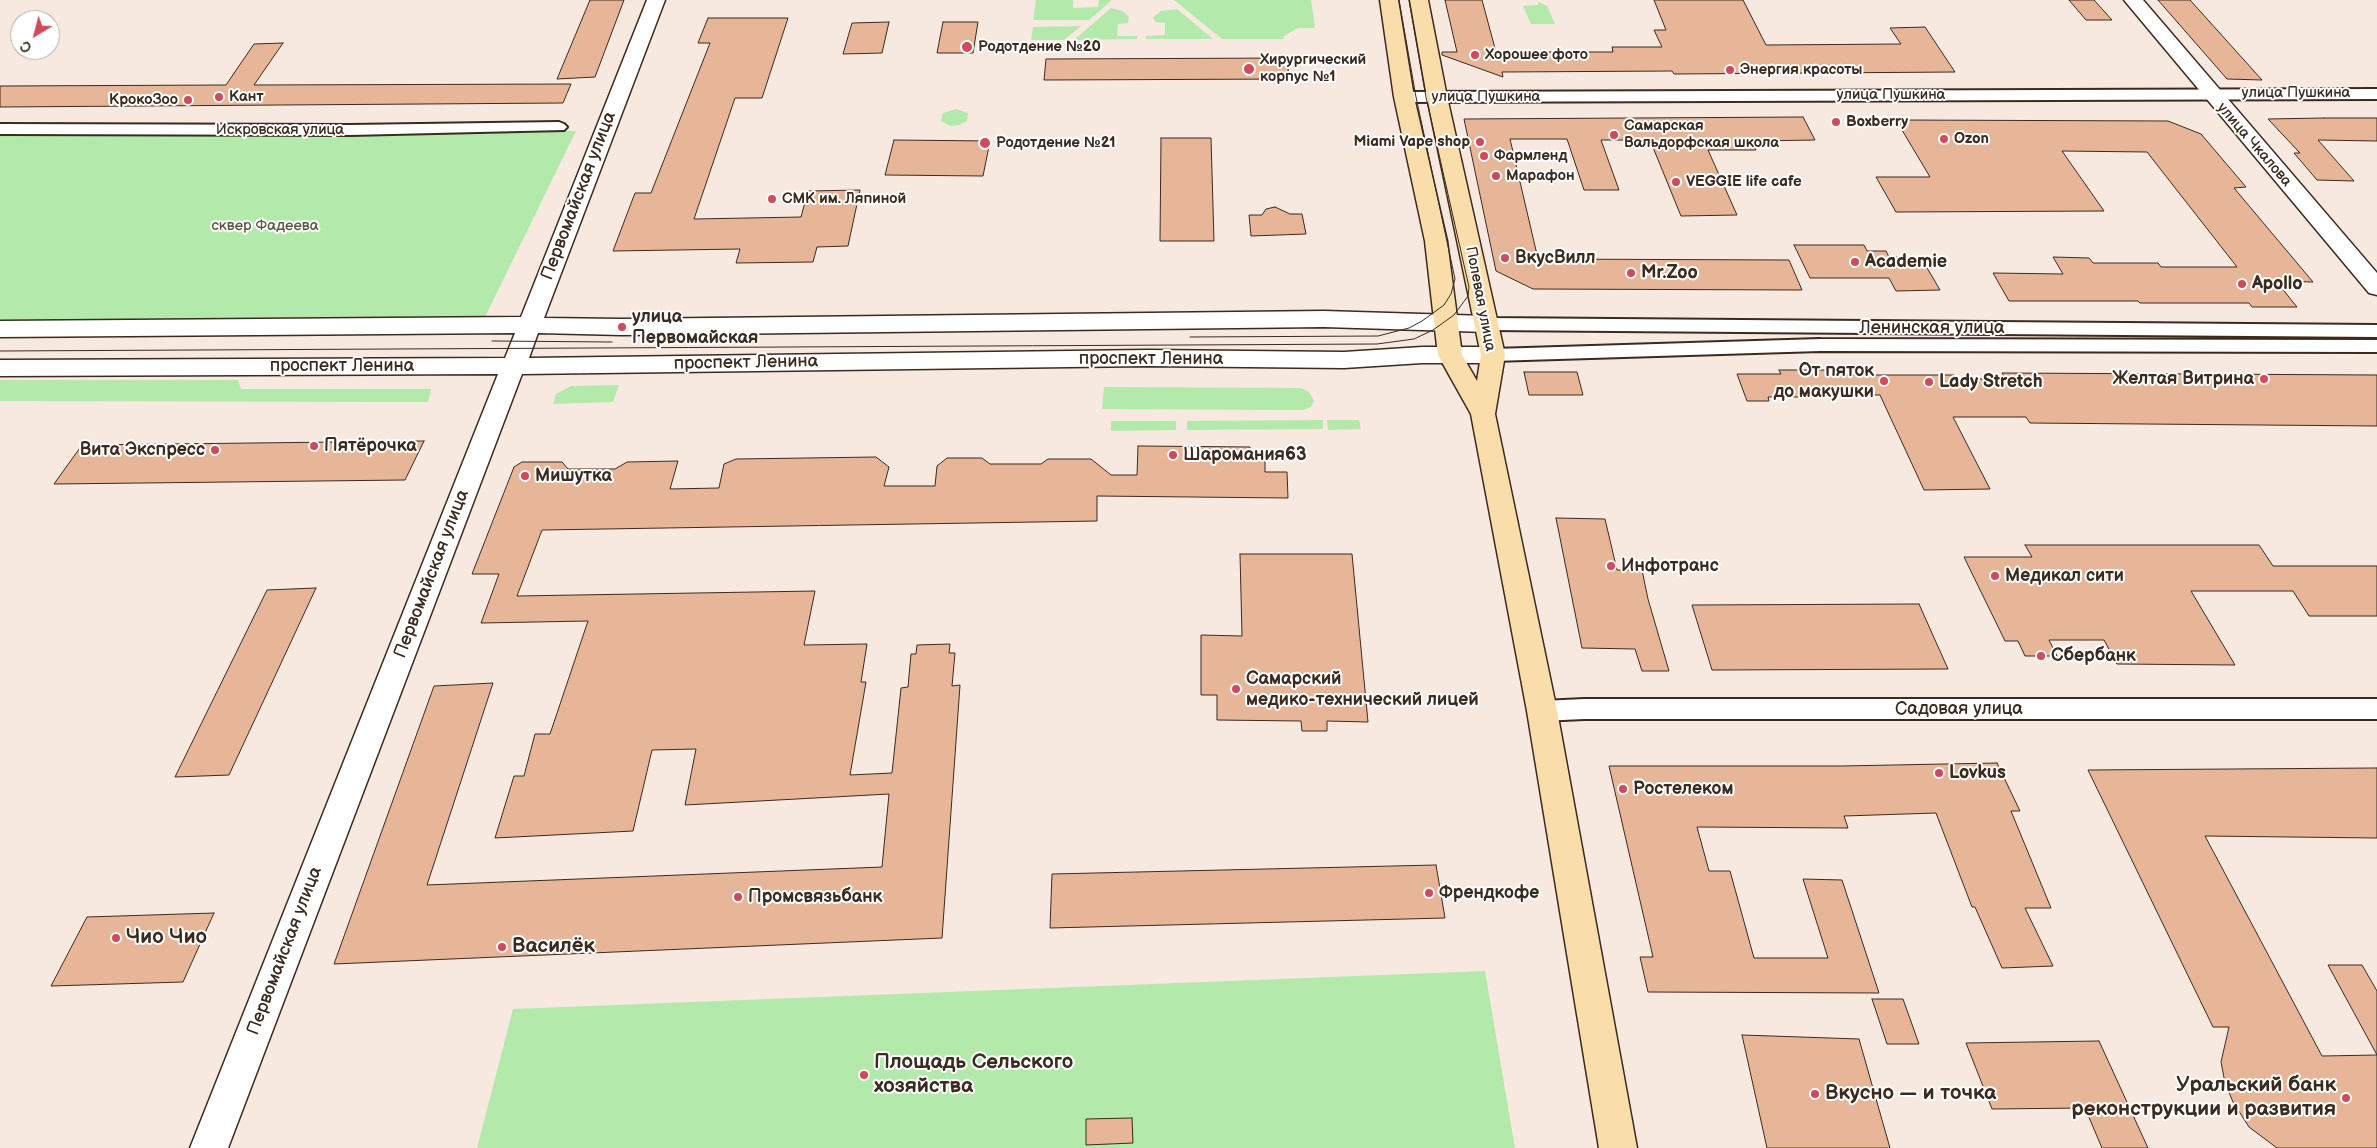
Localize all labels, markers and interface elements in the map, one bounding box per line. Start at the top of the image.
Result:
north arrow [10,10,60,60]
text: С [17,37,35,56]
place label: Родотдение №20 [978,38,1101,56]
marker: Родотдение №20 [960,40,974,54]
place label: Хорошее фото [1485,46,1588,64]
marker: Хорошее фото [1469,49,1481,61]
place label: Хирургический корпус №1 [1260,51,1366,86]
place label: Энергия красоты [1740,61,1863,79]
marker: Хирургический корпус №1 [1242,62,1256,76]
marker: Энергия красоты [1724,64,1736,76]
street label: улица Пушкина [2242,84,2350,102]
street label: улица Пушкина [1837,86,1945,104]
place label: Кант [229,88,264,106]
street label: улица Пушкина [1432,88,1540,106]
place label: КрокоЗоо [109,91,178,109]
marker: Кант [213,91,225,103]
marker: КрокоЗоо [182,94,194,106]
street label: улица Чкалова [2213,99,2295,191]
street label: Первомайская улица [537,109,621,283]
place label: Boxberry [1846,113,1908,131]
marker: Boxberry [1830,116,1842,128]
place label: Самарская Вальдорфская школа [1624,117,1779,152]
street label: Искровская улица [216,121,344,139]
marker: Самарская Вальдорфская школа [1608,129,1620,141]
place label: Ozon [1954,130,1989,148]
place label: Miami Vape shop [1354,133,1470,151]
marker: Ozon [1938,133,1950,145]
place label: Родотдение №21 [996,134,1116,152]
marker: Родотдение №21 [978,136,992,150]
marker: Miami Vape shop [1474,136,1486,148]
place label: Фармленд [1494,147,1567,165]
marker: Фармленд [1478,150,1490,162]
place label: Марафон [1506,167,1575,185]
marker: Марафон [1490,170,1502,182]
place label: VEGGIE life cafe [1686,173,1802,191]
marker: VEGGIE life cafe [1670,176,1682,188]
place label: СМК им. Ляпиной [782,190,906,208]
marker: СМК им. Ляпиной [766,193,778,205]
park label: сквер Фадеева [211,217,319,235]
street label: Полевая улица [1461,245,1499,353]
place label: ВкусВилл [1515,247,1596,269]
place label: Academie [1865,251,1947,273]
marker: ВкусВилл [1499,252,1511,264]
marker: Academie [1849,256,1861,268]
place label: Mr.Zoo [1641,262,1698,284]
marker: Mr.Zoo [1625,267,1637,279]
place label: Apollo [2252,273,2303,295]
marker: Apollo [2236,278,2248,290]
place label: улица Первомайская [632,306,758,348]
street label: Ленинская улица [1859,317,2005,339]
marker: улица Первомайская [616,321,628,333]
street label: проспект Ленина [1079,348,1223,370]
street label: проспект Ленина [674,351,818,375]
street label: проспект Ленина [270,355,414,377]
place label: От пяток до макушки [1774,360,1874,402]
place label: Желтая Витрина [2112,368,2254,390]
place label: Lady Stretch [1939,371,2042,393]
marker: Желтая Витрина [2258,373,2270,385]
marker: От пяток до макушки [1878,375,1890,387]
marker: Lady Stretch [1923,376,1935,388]
place label: Пятёрочка [324,435,417,457]
place label: Вита Экспресс [80,439,205,461]
marker: Пятёрочка [308,440,320,452]
marker: Вита Экспресс [209,444,221,456]
place label: Шаромания63 [1183,444,1306,466]
marker: Шаромания63 [1167,449,1179,461]
place label: Мишутка [535,465,612,487]
marker: Мишутка [519,470,531,482]
street label: Первомайская улица [390,487,474,661]
place label: Инфотранс [1621,555,1719,577]
marker: Инфотранс [1605,560,1617,572]
place label: Медикал сити [2005,565,2124,587]
marker: Медикал сити [1989,570,2001,582]
place label: Сбербанк [2051,645,2136,667]
marker: Сбербанк [2035,650,2047,662]
place label: Самарский медико-технический лицей [1246,668,1479,711]
marker: Самарский медико-технический лицей [1230,683,1242,695]
street label: Садовая улица [1895,698,2023,720]
place label: Lovkus [1949,762,2006,784]
marker: Lovkus [1933,767,1945,779]
place label: Ростелеком [1633,778,1733,800]
marker: Ростелеком [1617,783,1629,795]
street label: Первомайская улица [243,864,327,1038]
place label: Френдкофе [1439,882,1539,904]
place label: Промсвязьбанк [748,886,882,908]
marker: Френдкофе [1423,887,1435,899]
marker: Промсвязьбанк [732,891,744,903]
place label: Чио Чио [126,925,207,951]
marker: Чио Чио [110,932,122,944]
place label: Василёк [512,934,595,960]
marker: Василёк [496,941,508,953]
place label: Площадь Сельского хозяйства [874,1050,1073,1100]
marker: Площадь Сельского хозяйства [858,1069,870,1081]
place label: Уральский банк реконструкции и развития [2071,1073,2336,1123]
place label: Вкусно — и точка [1825,1081,1996,1107]
marker: Вкусно — и точка [1809,1088,1821,1100]
marker: Уральский банк реконструкции и развития [2340,1092,2352,1104]

